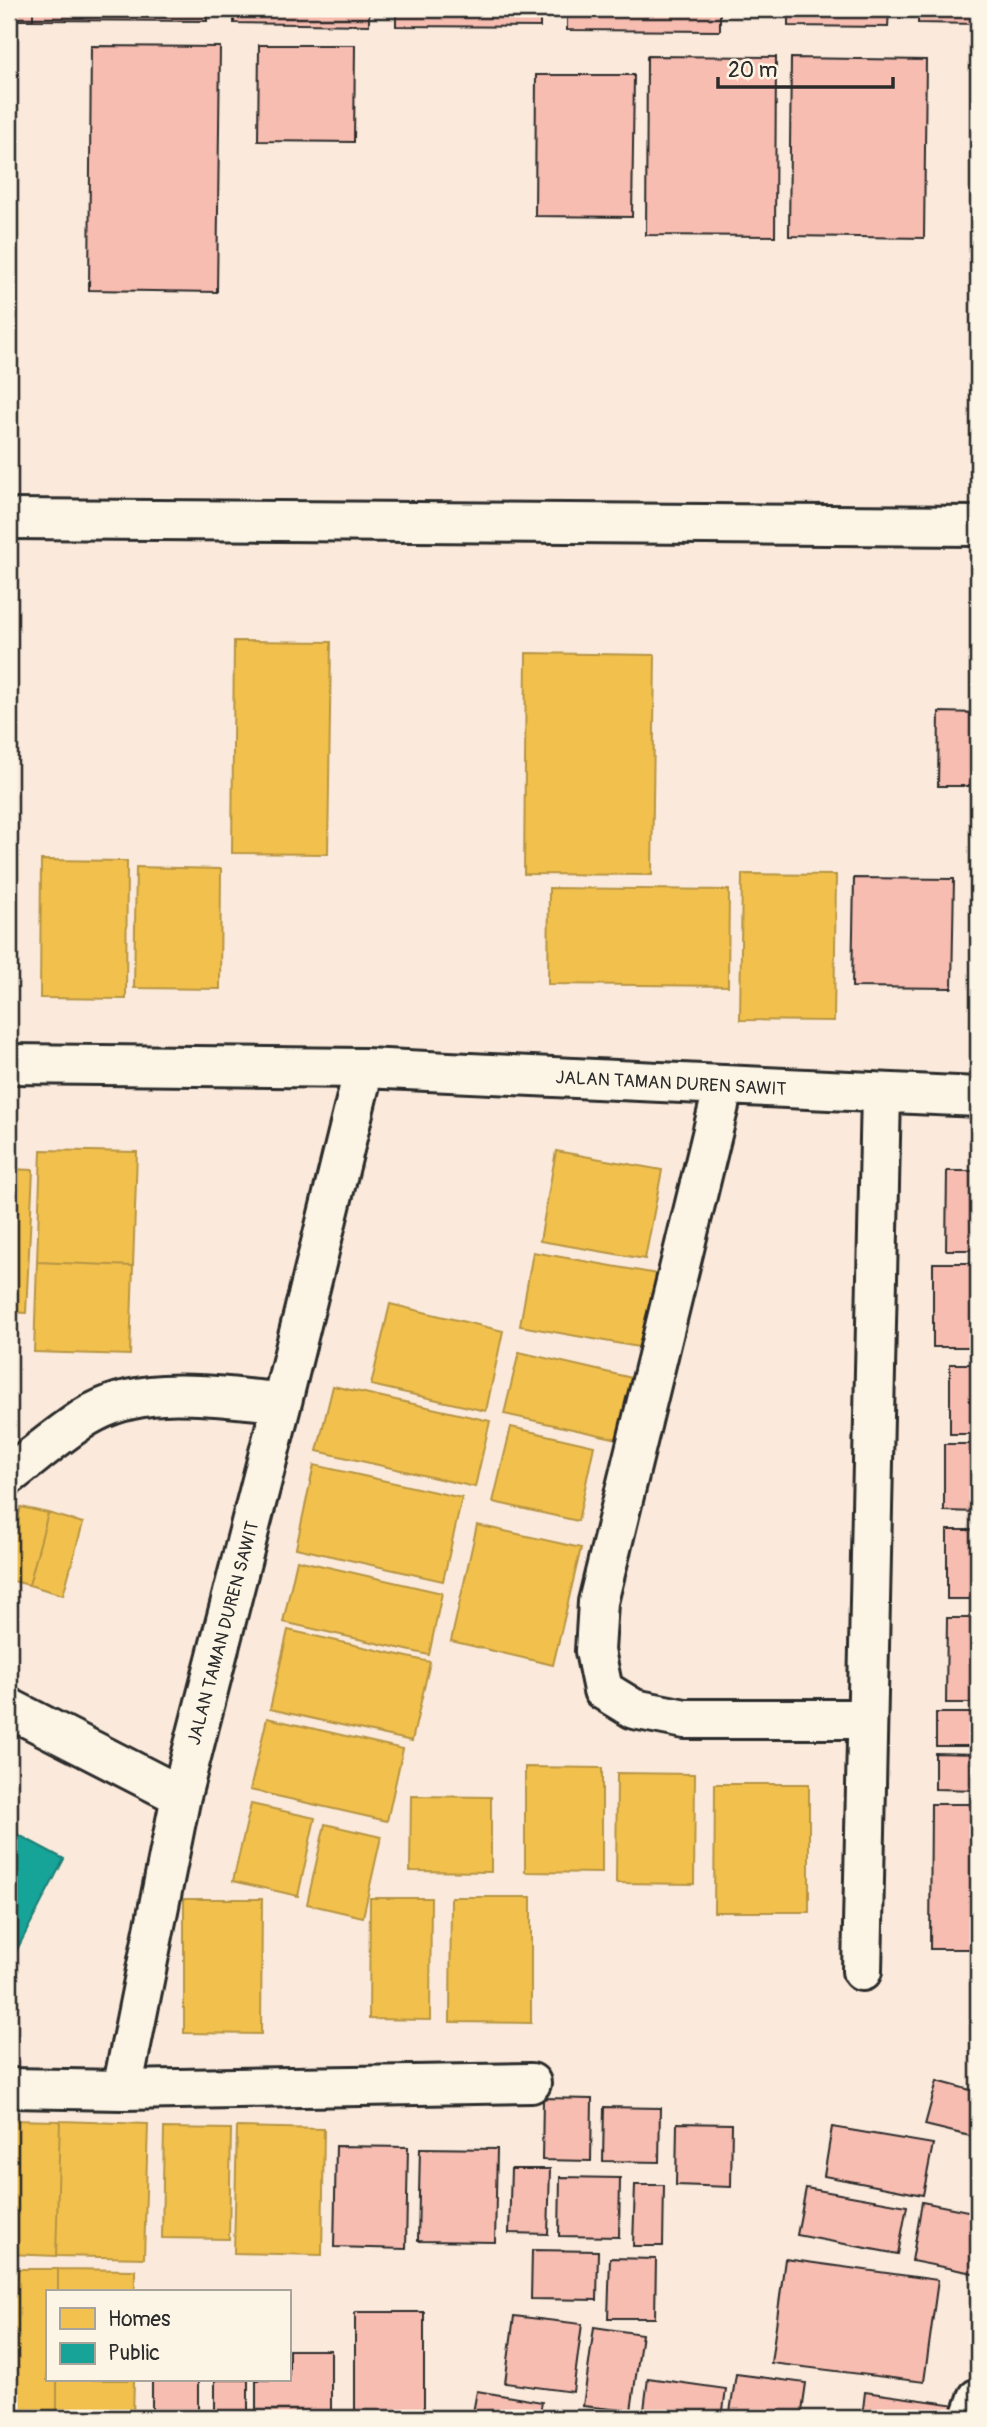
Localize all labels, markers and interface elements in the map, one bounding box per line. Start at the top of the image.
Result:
scale bar [718,46,892,90]
text: 20 m [728,57,777,84]
street label: JALAN TAMAN DUREN SAWIT [555,1066,787,1101]
street label: JALAN TAMAN DUREN SAWIT [182,1519,264,1748]
legend [46,2290,290,2382]
text: Homes [108,2306,171,2333]
text: Public [108,2340,160,2367]

